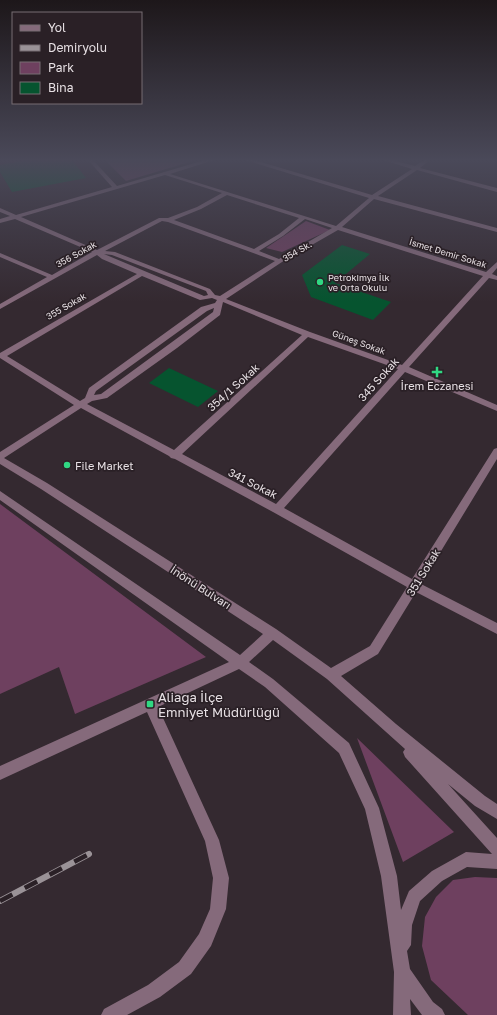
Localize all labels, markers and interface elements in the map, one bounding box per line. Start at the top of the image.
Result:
legend [12,12,142,104]
text: Yol [48,20,66,35]
text: Demiryolu [48,40,107,55]
text: Park [48,60,74,75]
text: Bina [48,80,73,95]
street label: İsmet Demir Sokak [408,236,488,270]
street label: 356 Sokak [54,238,98,270]
street label: 354 Sk. [280,238,314,264]
place label: Petrokimya İlk ve Orta Okulu [328,272,390,293]
marker: Petrokimya İlk ve Orta Okulu [315,277,325,287]
street label: 355 Sokak [44,290,88,322]
street label: Güneş Sokak [331,327,387,357]
street label: 345 Sokak [355,354,401,404]
street label: 354/1 Sokak [204,360,262,414]
marker: İrem Eczanesi [432,367,442,377]
place label: İrem Eczanesi [401,379,473,392]
place label: File Market [75,459,134,472]
marker: File Market [62,460,72,470]
street label: 341 Sokak [226,465,280,501]
street label: 351 Sokak [403,546,443,598]
street label: İnönü Bulvarı [168,563,234,611]
place label: Aliağa İlçe Emniyet Müdürlüğü [158,689,280,720]
marker: Aliağa İlçe Emniyet Müdürlüğü [145,699,155,709]

